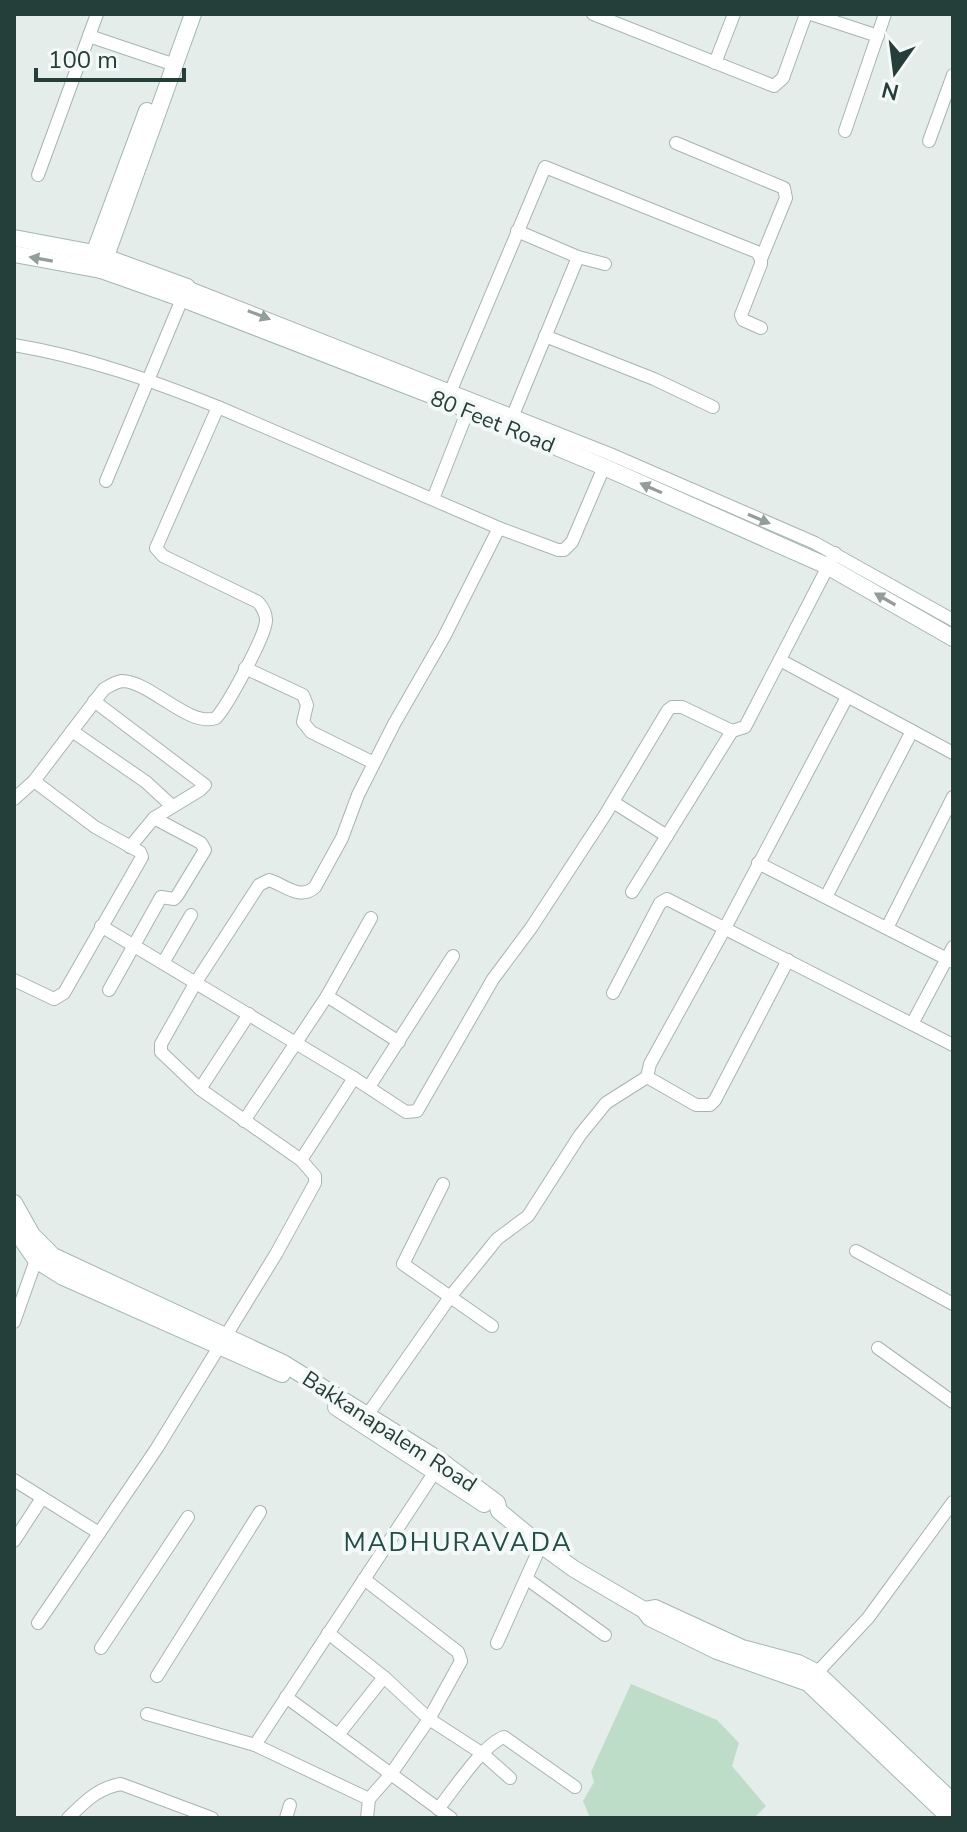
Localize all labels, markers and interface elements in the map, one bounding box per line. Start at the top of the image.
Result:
scale bar [36,32,184,82]
north arrow [855,32,935,112]
text: 100 m [48,44,118,76]
text: N [879,74,902,107]
one-way arrow [29,252,54,264]
one-way arrow [247,309,271,322]
street label: 80 Feet Road [426,383,559,460]
one-way arrow [639,481,662,495]
one-way arrow [747,512,771,525]
one-way arrow [874,592,897,606]
street label: Bakkanapalem Road [296,1364,483,1500]
district label: MADHURAVADA [343,1525,573,1560]

